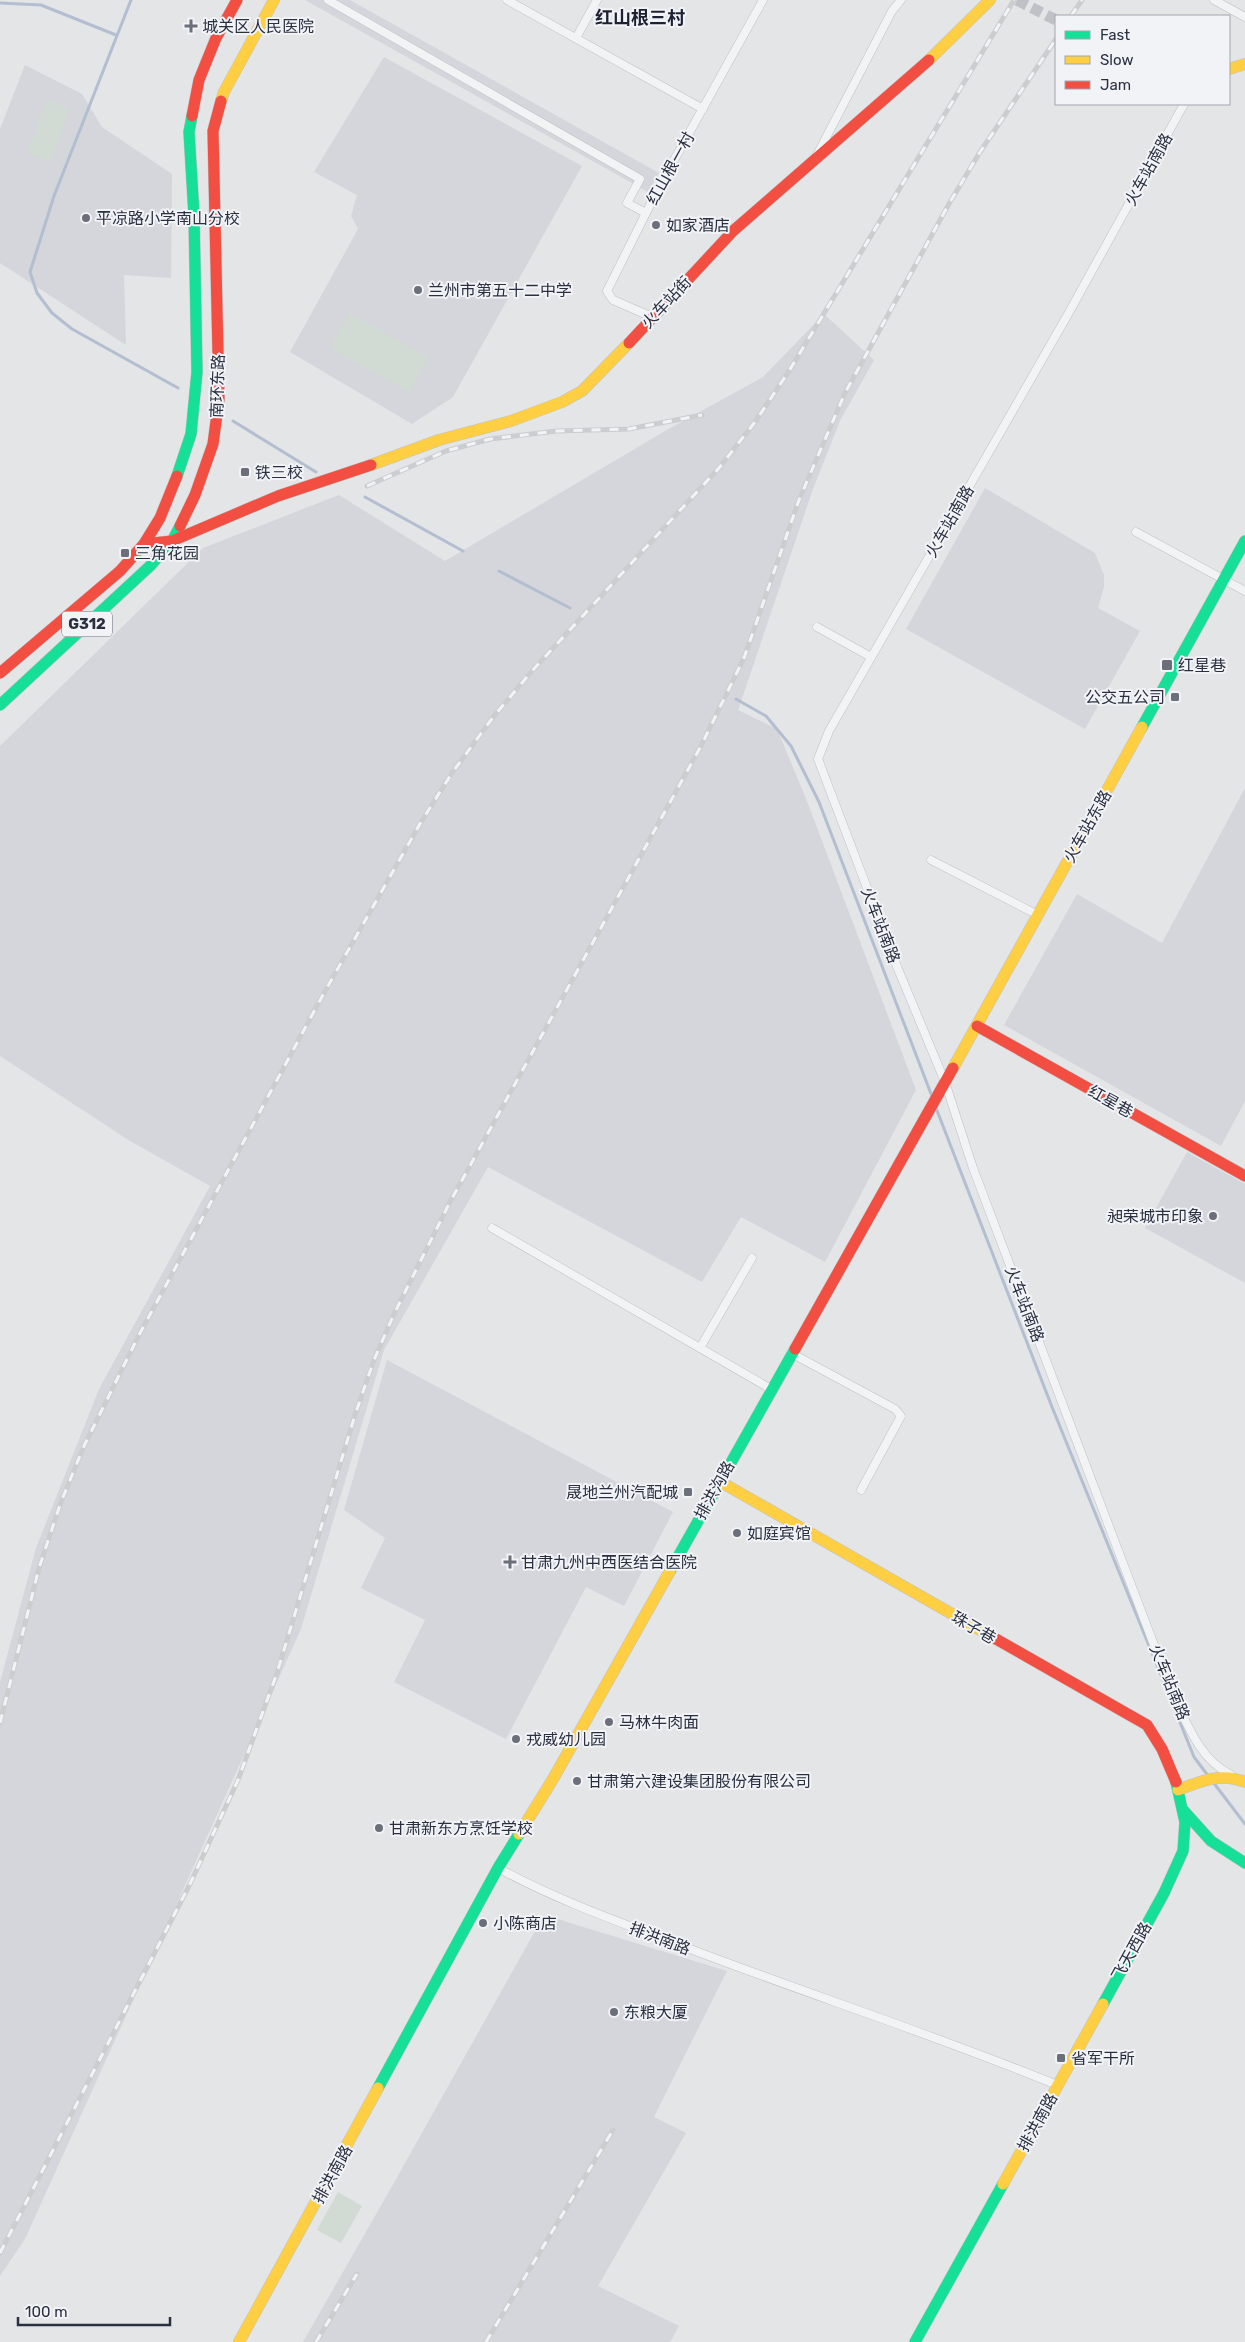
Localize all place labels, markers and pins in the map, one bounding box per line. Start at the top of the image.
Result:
place label: 城关区人民医院 [202,17,314,36]
marker: 城关区人民医院 [184,19,198,33]
place label: 平凉路小学南山分校 [96,209,240,228]
marker: 平凉路小学南山分校 [80,212,92,224]
place label: 如家酒店 [666,216,730,235]
marker: 如家酒店 [650,219,662,231]
place label: 兰州市第五十二中学 [428,281,572,300]
marker: 兰州市第五十二中学 [412,284,424,296]
place label: 铁三校 [255,463,303,482]
marker: 铁三校 [239,466,251,478]
place label: 三角花园 [135,544,199,563]
marker: 三角花园 [119,547,131,559]
place label: 红星巷 [1178,656,1226,675]
marker: 红星巷 [1160,658,1174,672]
place label: 公交五公司 [1085,688,1165,707]
marker: 公交五公司 [1169,691,1181,703]
place label: 昶荣城市印象 [1107,1207,1203,1226]
marker: 昶荣城市印象 [1207,1210,1219,1222]
place label: 晟地兰州汽配城 [566,1483,678,1502]
marker: 晟地兰州汽配城 [682,1486,694,1498]
place label: 如庭宾馆 [747,1524,811,1543]
marker: 如庭宾馆 [731,1527,743,1539]
place label: 甘肃九州中西医结合医院 [521,1553,697,1572]
marker: 甘肃九州中西医结合医院 [503,1555,517,1569]
place label: 马林牛肉面 [619,1713,699,1732]
marker: 马林牛肉面 [603,1716,615,1728]
place label: 戎威幼儿园 [526,1730,606,1749]
marker: 戎威幼儿园 [510,1733,522,1745]
place label: 甘肃第六建设集团股份有限公司 [587,1772,811,1791]
marker: 甘肃第六建设集团股份有限公司 [571,1775,583,1787]
place label: 甘肃新东方烹饪学校 [389,1819,533,1838]
marker: 甘肃新东方烹饪学校 [373,1822,385,1834]
place label: 小陈商店 [493,1914,557,1933]
marker: 小陈商店 [477,1917,489,1929]
place label: 东粮大厦 [624,2003,688,2022]
marker: 东粮大厦 [608,2006,620,2018]
place label: 省军干所 [1071,2049,1135,2068]
marker: 省军干所 [1055,2052,1067,2064]

